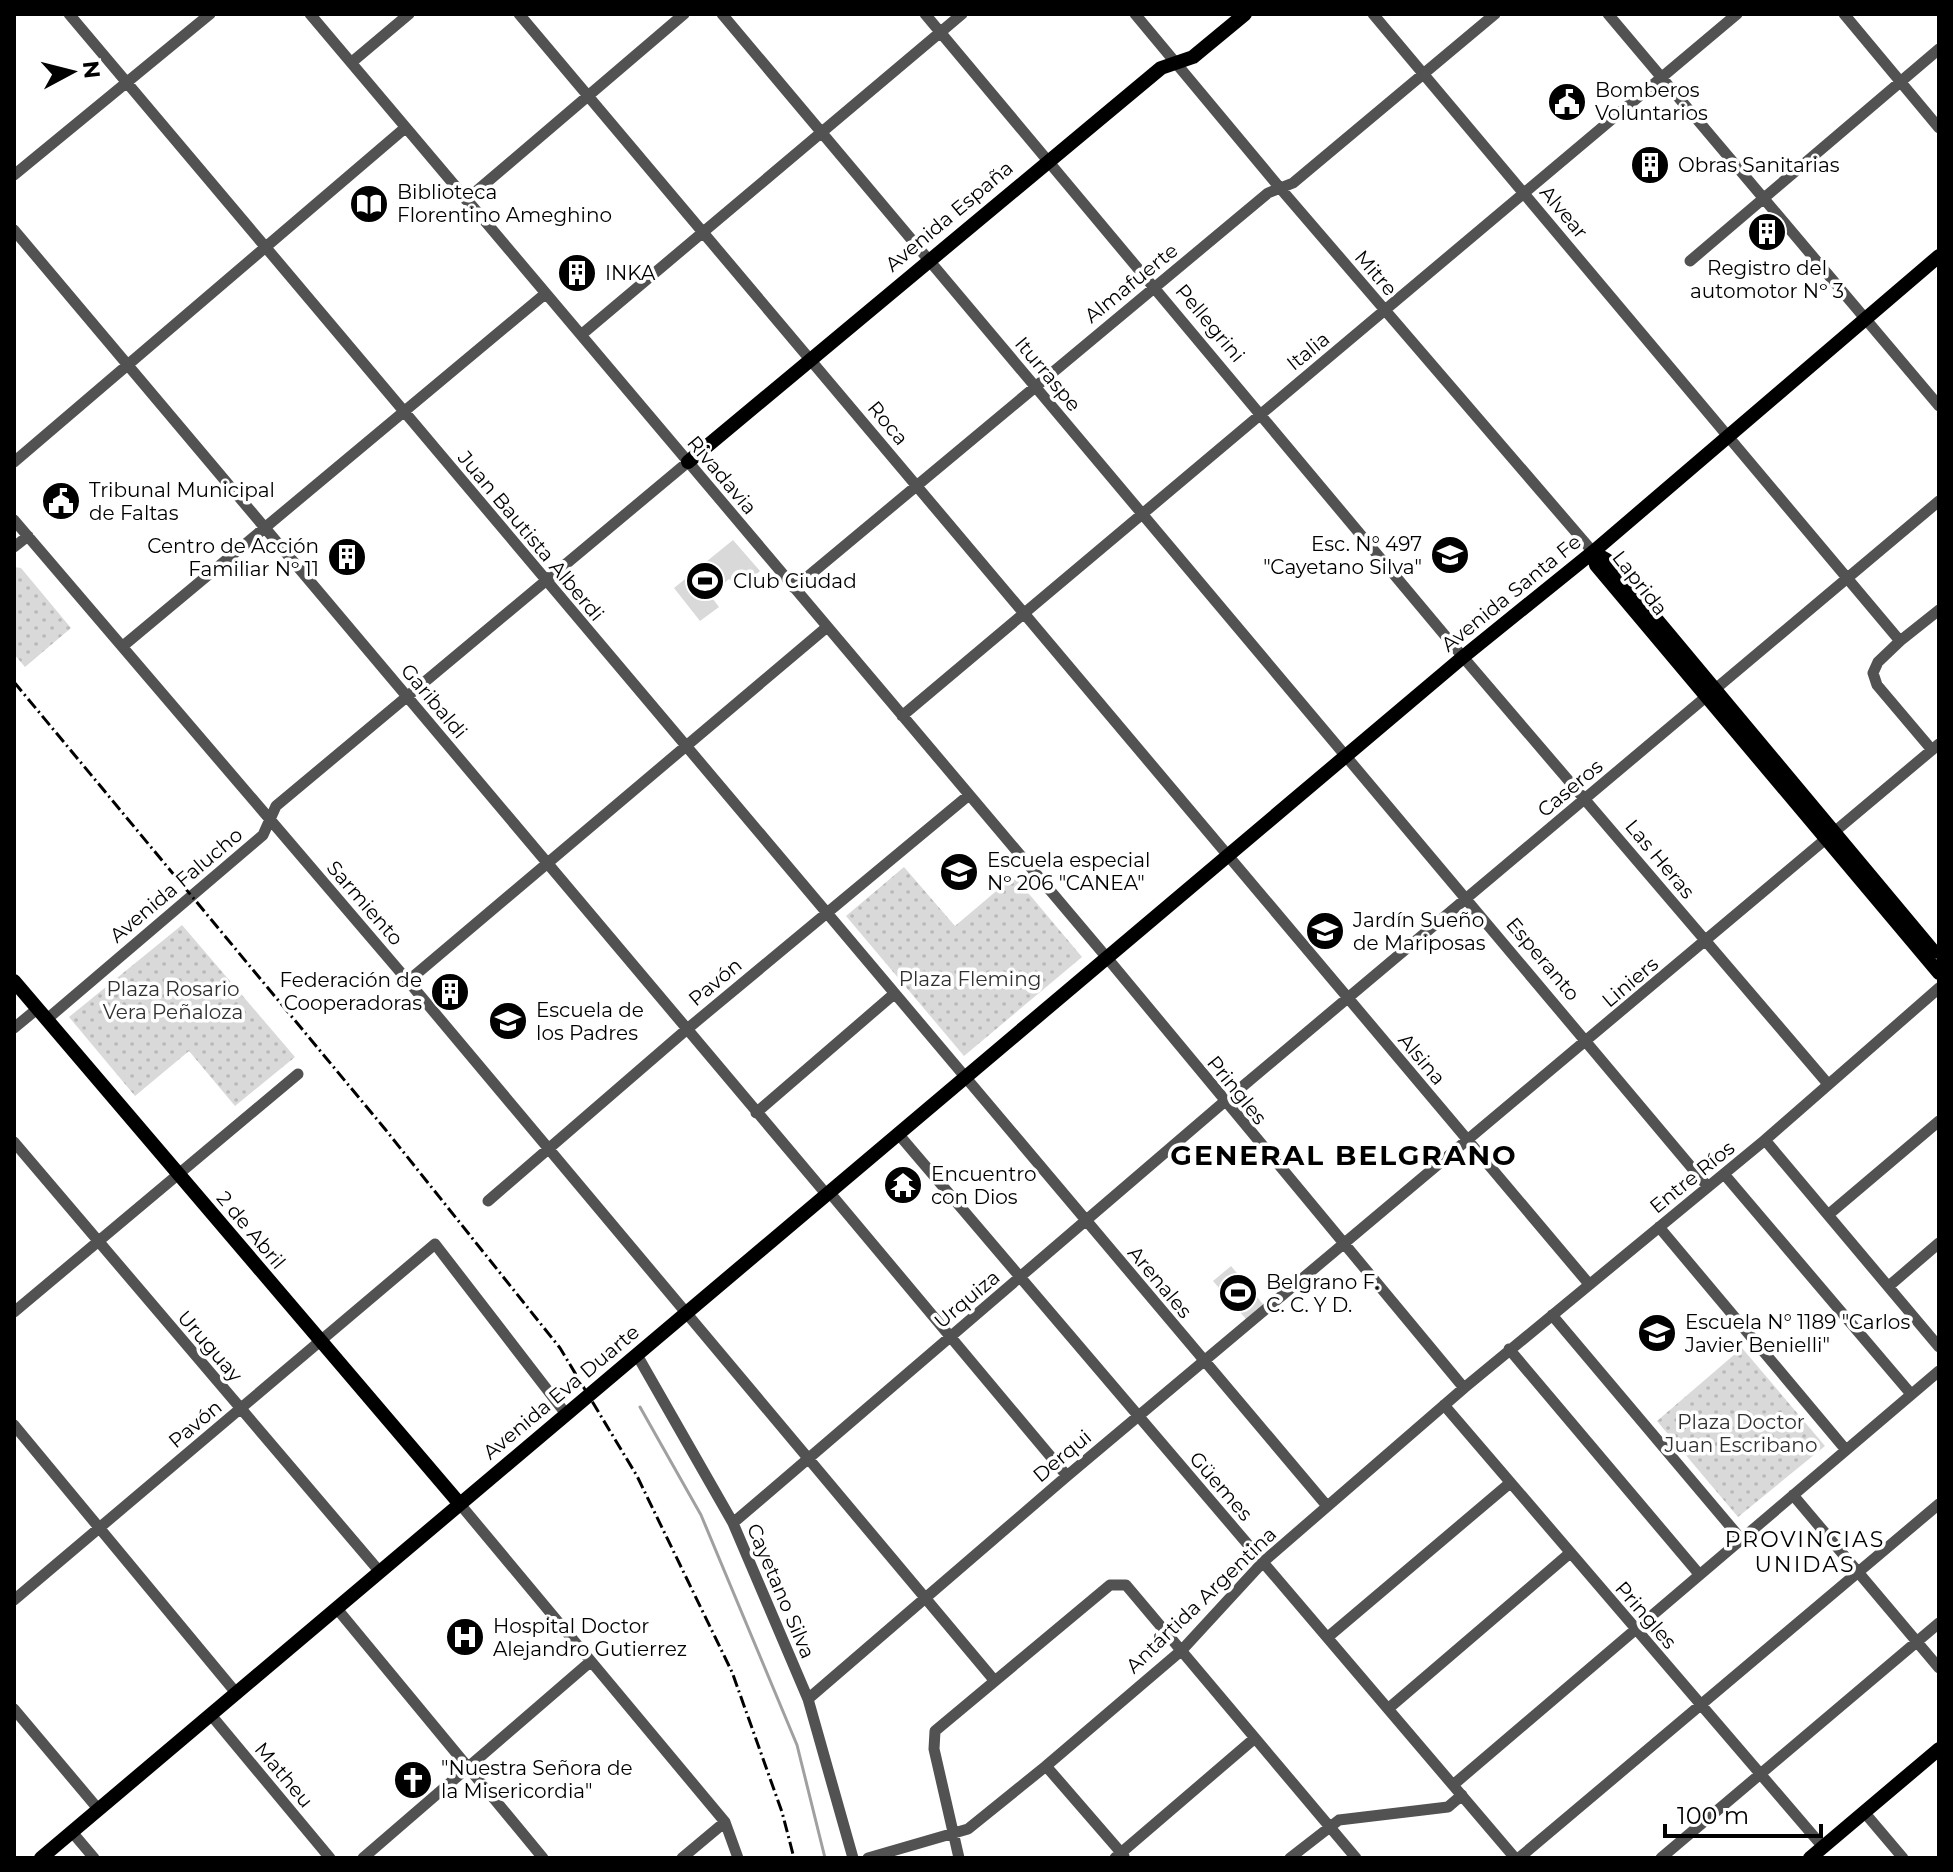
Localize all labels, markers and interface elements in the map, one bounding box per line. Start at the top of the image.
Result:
north arrow [32,32,112,112]
text: N [77,59,106,80]
place label: Bomberos Voluntarios [1595,78,1708,125]
public building icon: Bomberos Voluntarios [1546,81,1588,123]
building icon: Obras Sanitarias [1629,144,1671,186]
place label: Obras Sanitarias [1678,153,1840,177]
street label: Avenida España [880,156,1018,276]
place label: Biblioteca Florentino Ameghino [397,180,612,227]
street label: Alvear [1535,181,1593,243]
library icon: Biblioteca Florentino Ameghino [348,183,390,225]
building icon: Registro del automotor Nº 3 [1746,211,1788,253]
street label: Almafuerte [1079,238,1183,328]
street label: Mitre [1350,245,1402,301]
building icon: INKA [556,252,598,294]
place label: Registro del automotor Nº 3 [1690,256,1844,303]
place label: INKA [605,261,656,285]
street label: Pellegrini [1170,279,1250,367]
street label: Italia [1282,327,1334,375]
street label: Iturraspe [1010,332,1086,416]
street label: Roca [863,396,913,450]
street label: Rivadavia [682,431,762,519]
street label: Juan Bautista Alberdi [452,445,609,626]
place label: Tribunal Municipal de Faltas [89,478,275,525]
public building icon: Tribunal Municipal de Faltas [40,480,82,522]
street label: Avenida Santa Fe [1436,529,1586,657]
place label: Esc. N° 497 "Cayetano Silva" [1263,532,1422,579]
place label: Centro de Acción Familiar Nº 11 [147,534,319,581]
school or university icon: Esc. N° 497 "Cayetano Silva" [1429,534,1471,576]
building icon: Centro de Acción Familiar Nº 11 [326,536,368,578]
street label: Laprida [1607,546,1673,620]
sports icon: Club Ciudad [684,560,726,602]
place label: Club Ciudad [733,569,857,593]
street label: Garibaldi [396,659,472,743]
street label: Caseros [1533,754,1608,822]
street label: Las Heras [1620,815,1700,904]
street label: Avenida Falucho [105,822,247,948]
place label: Escuela especial Nº 206 "CANEA" [987,848,1150,895]
school or university icon: Escuela especial Nº 206 "CANEA" [938,851,980,893]
street label: Sarmiento [322,856,408,950]
place label: Jardín Sueño de Mariposas [1352,908,1486,955]
school or university icon: Jardín Sueño de Mariposas [1304,910,1346,952]
street label: Esperanto [1501,912,1585,1006]
street label: Liniers [1597,951,1663,1012]
street label: Pavón [683,953,747,1011]
park label: Plaza Fleming [899,967,1041,991]
place label: Federación de Cooperadoras [280,968,422,1015]
building icon: Federación de Cooperadoras [429,971,471,1013]
park label: Plaza Rosario Vera Peñaloza [103,977,243,1024]
place label: Escuela de los Padres [536,998,644,1045]
school or university icon: Escuela de los Padres [487,1000,529,1042]
street label: Alsina [1393,1028,1451,1090]
street label: Pringles [1202,1051,1272,1129]
street label: Entre Ríos [1645,1135,1739,1218]
district label: GENERAL BELGRANO [1170,1138,1518,1172]
place label: Encuentro con Dios [931,1162,1037,1209]
temple icon: Encuentro con Dios [882,1164,924,1206]
street label: 2 de Abril [212,1186,290,1274]
street label: Arenales [1123,1241,1197,1323]
street label: Urquiza [929,1265,1005,1333]
place label: Belgrano F. C. C. Y D. [1266,1270,1379,1317]
sports icon: Belgrano F. C. C. Y D. [1217,1272,1259,1314]
street label: Uruguay [173,1305,248,1387]
place label: Escuela N° 1189 "Carlos Javier Benielli" [1684,1310,1910,1357]
school or university icon: Escuela N° 1189 "Carlos Javier Benielli" [1636,1312,1678,1354]
street label: Avenida Eva Duarte [478,1320,644,1464]
street label: Pavón [163,1395,227,1453]
park label: Plaza Doctor Juan Escribano [1664,1410,1817,1457]
street label: Derqui [1028,1425,1096,1487]
street label: Güemes [1184,1446,1258,1526]
street label: Cayetano Silva [742,1520,820,1662]
street label: Antártida Argentina [1121,1522,1281,1678]
district label: PROVINCIAS UNIDAS [1725,1526,1885,1578]
street label: Pringles [1610,1576,1682,1654]
place label: Hospital Doctor Alejandro Gutierrez [493,1614,687,1661]
hospital icon: Hospital Doctor Alejandro Gutierrez [444,1616,486,1658]
street label: Matheu [250,1737,318,1813]
place label: "Nuestra Señora de la Misericordia" [441,1756,633,1803]
church icon: "Nuestra Señora de la Misericordia" [392,1759,434,1801]
scale bar [1665,1788,1821,1838]
text: 100 m [1677,1801,1749,1830]

